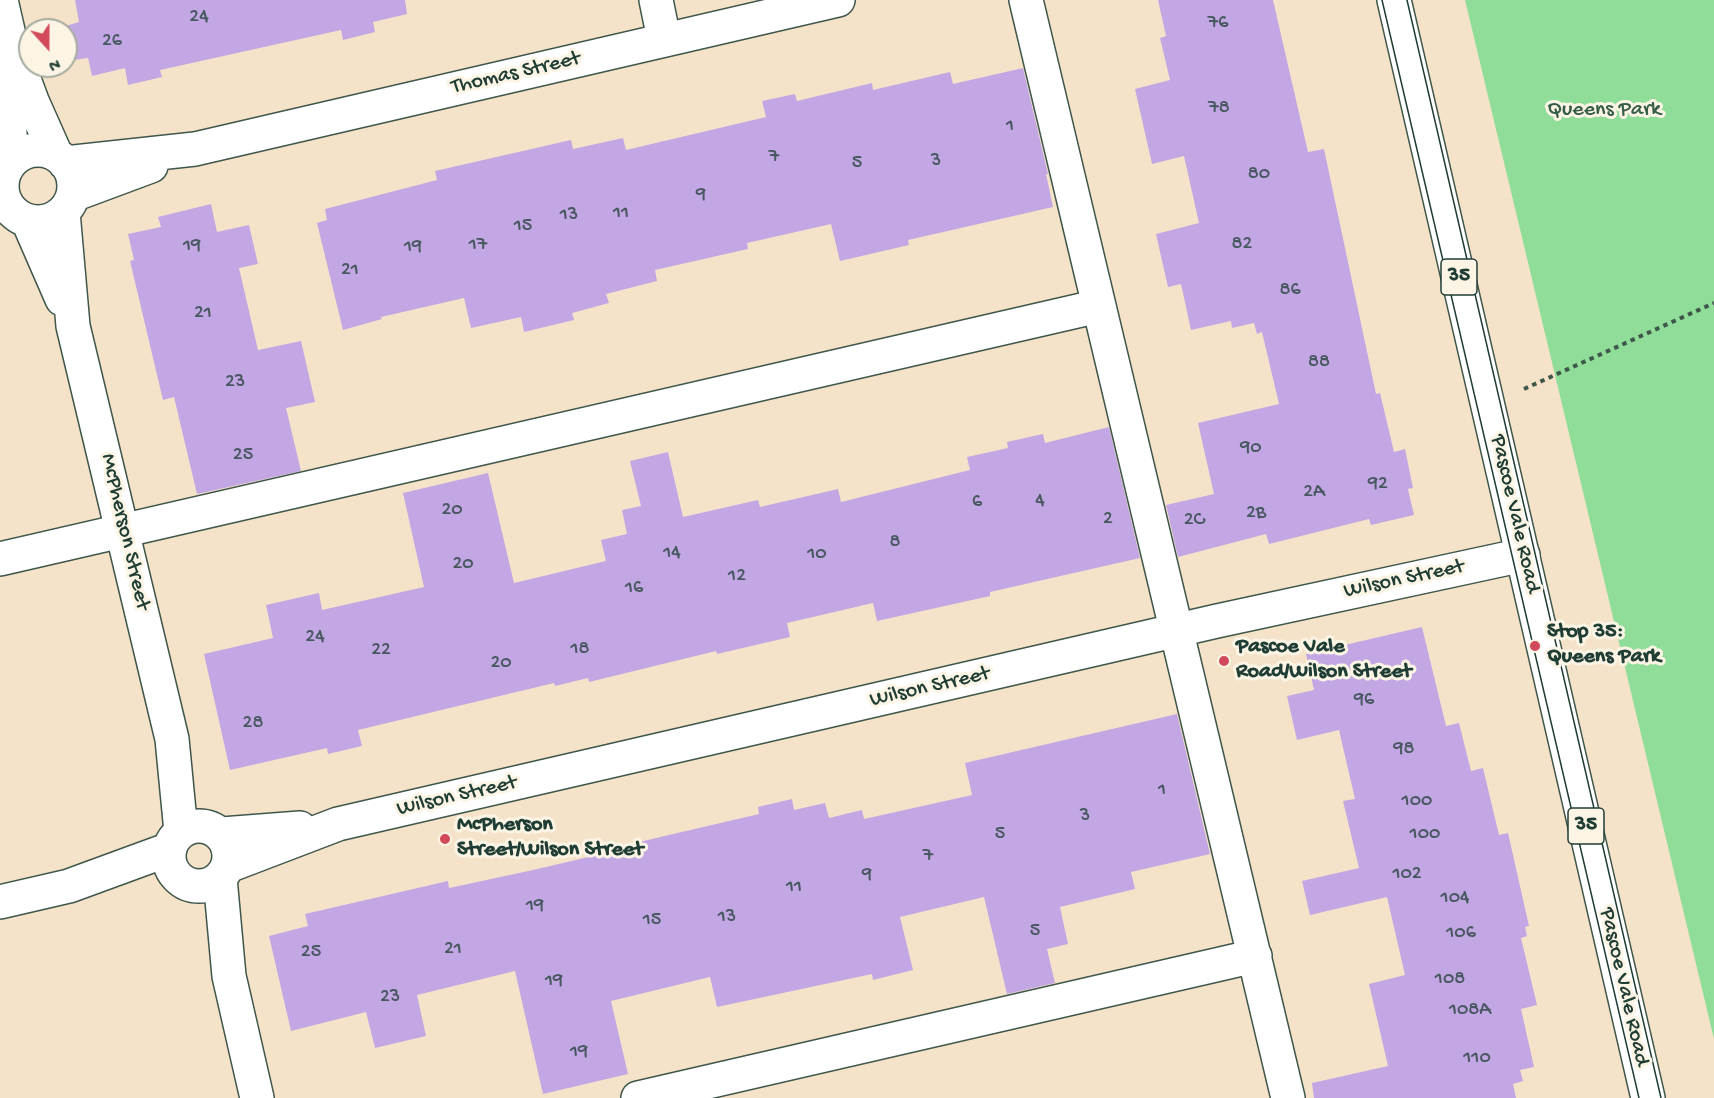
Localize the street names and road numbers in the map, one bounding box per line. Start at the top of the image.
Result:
street label: Thomas Street [449,46,583,102]
road number: 35 [1441,259,1477,295]
street label: Pascoe Vale Road [1483,432,1545,596]
street label: McPherson Street [93,451,155,613]
street label: Wilson Street [1342,554,1466,606]
street label: Wilson Street [868,661,992,715]
street label: Wilson Street [395,770,519,824]
road number: 35 [1568,808,1604,844]
street label: Pascoe Vale Road [1592,905,1654,1069]

